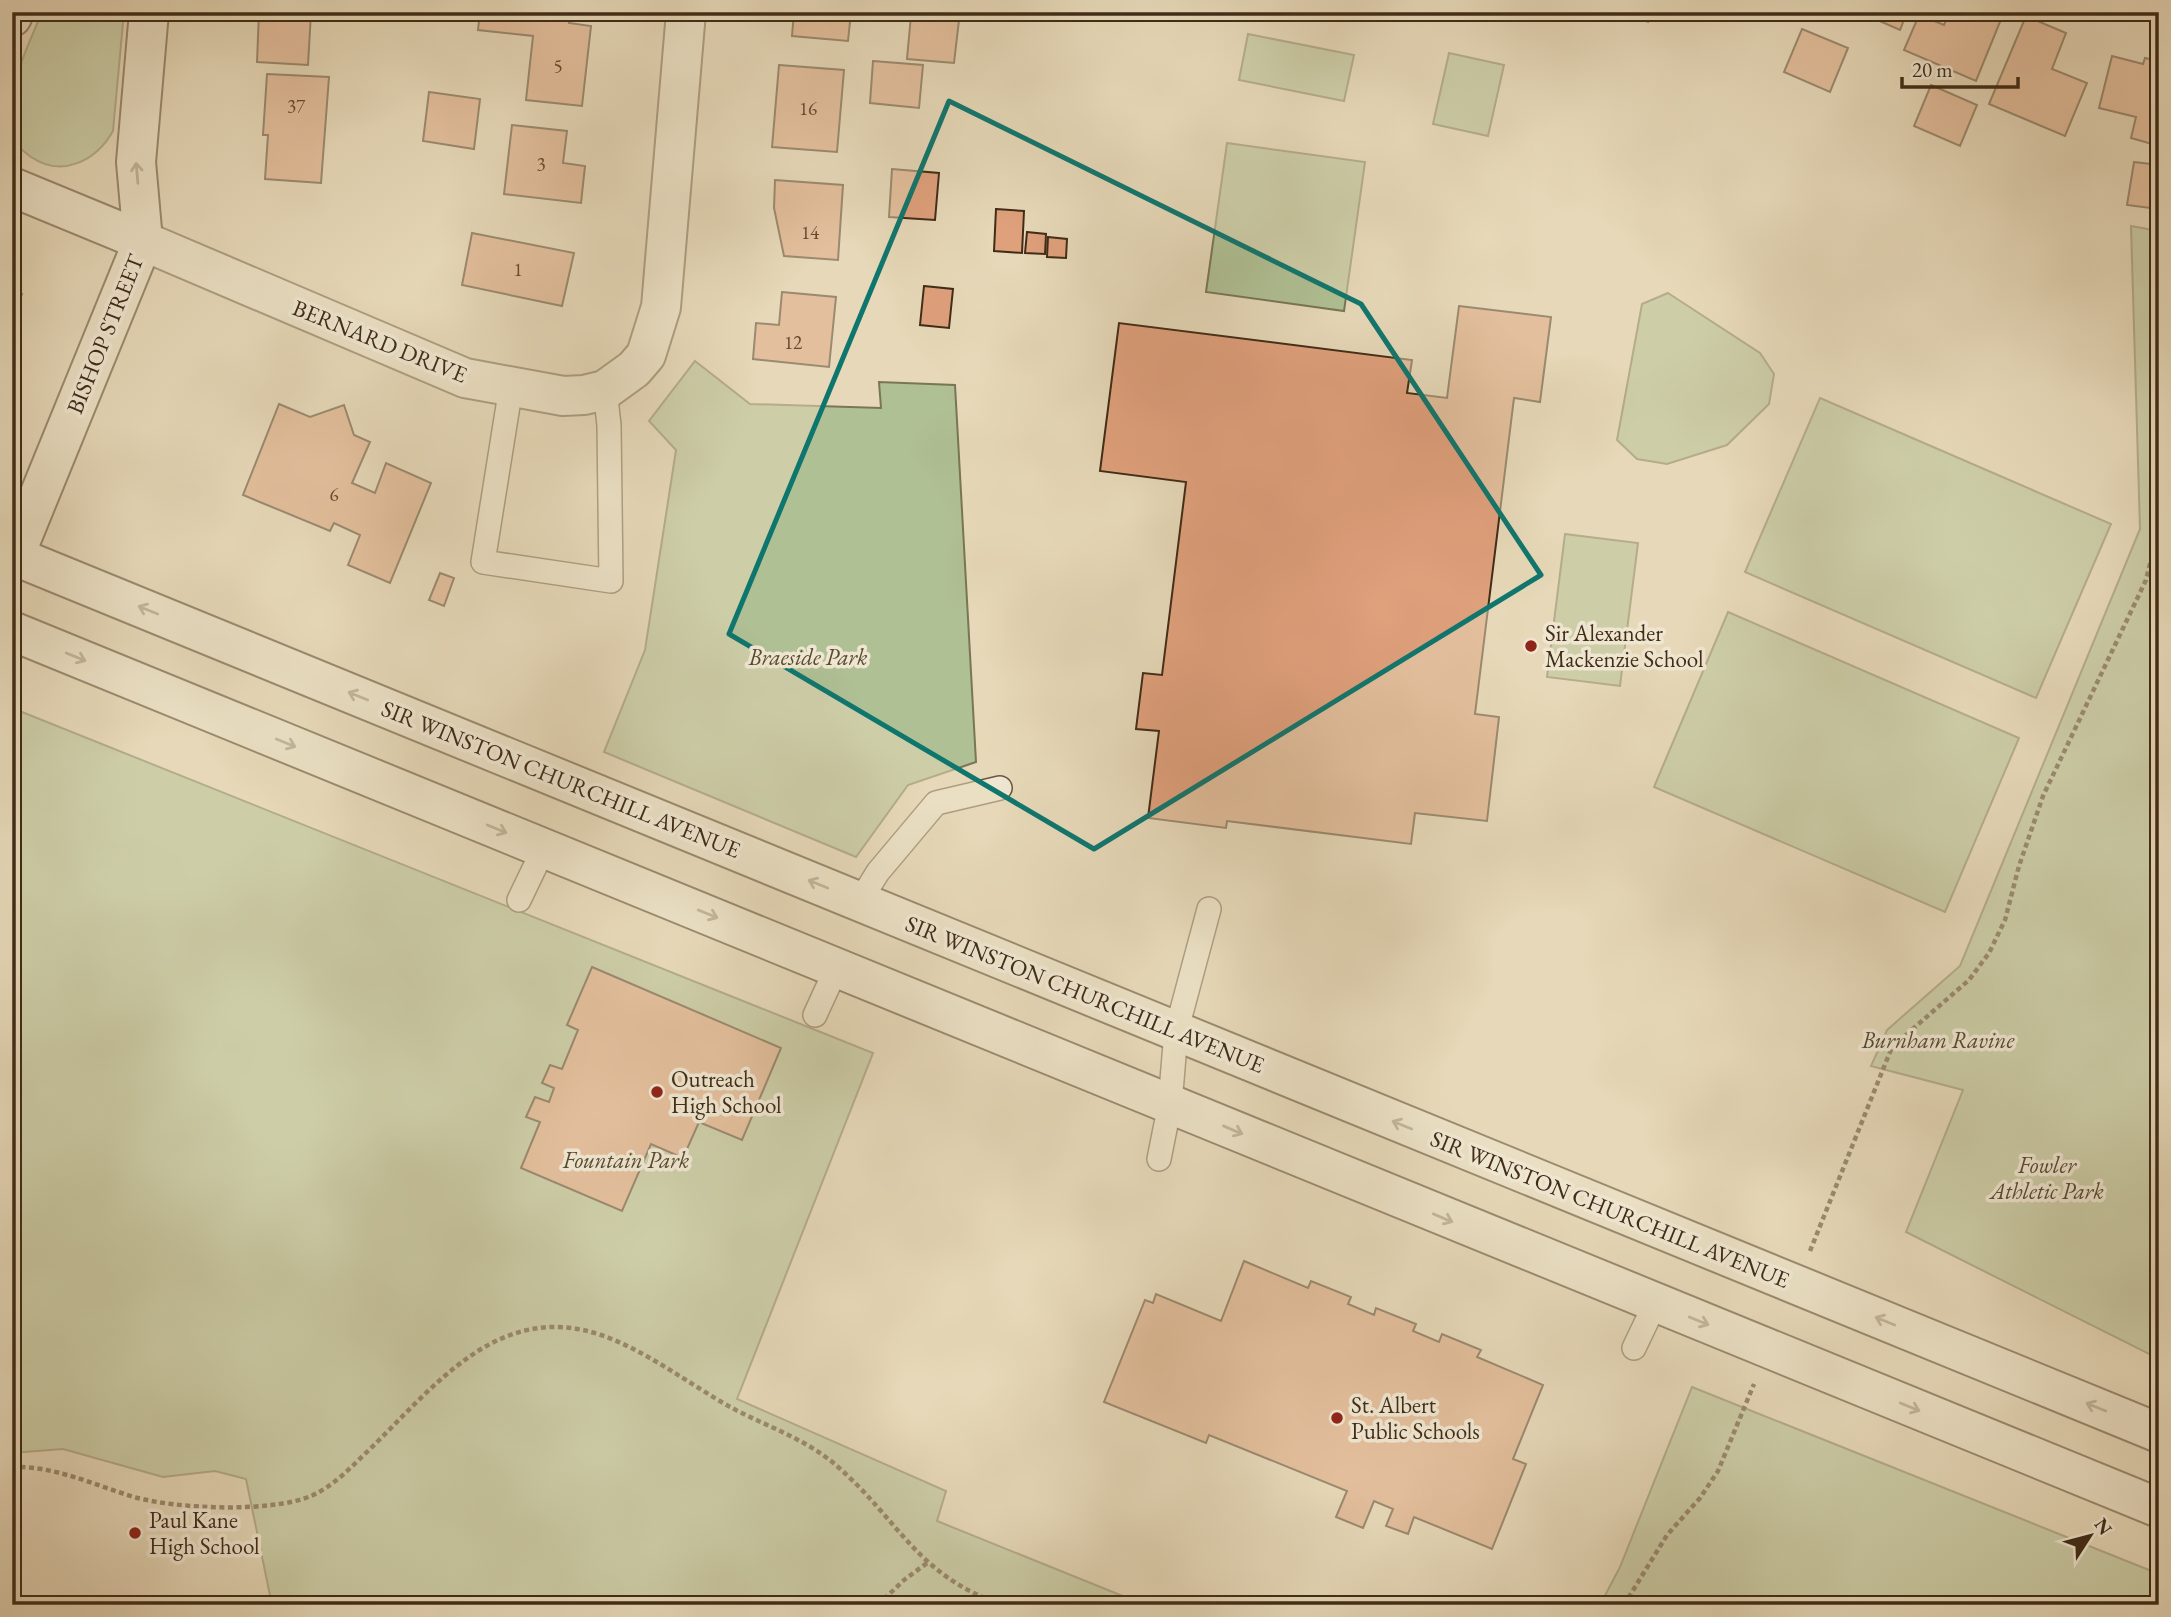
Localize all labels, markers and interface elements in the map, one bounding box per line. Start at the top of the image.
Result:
scale bar [1902,46,2017,90]
house number: 5 [553,54,563,79]
text: 20 m [1912,56,1953,83]
house number: 37 [287,94,306,119]
house number: 16 [799,96,817,121]
house number: 3 [536,152,546,177]
one-way arrow [130,162,143,185]
house number: 14 [801,220,820,245]
street label: BISHOP STREET [59,249,151,418]
house number: 1 [513,257,523,282]
street label: BERNARD DRIVE [288,292,472,390]
house number: 12 [784,330,802,355]
house number: 6 [329,482,339,507]
one-way arrow [137,603,159,616]
place label: Sir Alexander Mackenzie School [1545,618,1704,674]
marker: Sir Alexander Mackenzie School [1523,638,1539,654]
park label: Braeside Park [747,642,868,672]
one-way arrow [64,651,86,664]
one-way arrow [348,689,369,702]
street label: SIR WINSTON CHURCHILL AVENUE [377,693,745,865]
one-way arrow [275,737,297,750]
one-way arrow [486,823,507,836]
one-way arrow [808,877,830,890]
street label: SIR WINSTON CHURCHILL AVENUE [901,908,1269,1080]
one-way arrow [696,909,718,922]
park label: Burnham Ravine [1861,1025,2015,1055]
place label: Outreach High School [671,1064,782,1120]
marker: Outreach High School [649,1084,665,1100]
one-way arrow [1392,1117,1413,1130]
street label: SIR WINSTON CHURCHILL AVENUE [1426,1123,1794,1295]
one-way arrow [1221,1125,1243,1138]
park label: Fountain Park [562,1145,690,1175]
park label: Fowler Athletic Park [1988,1150,2104,1206]
one-way arrow [1432,1212,1453,1225]
one-way arrow [1874,1314,1896,1327]
one-way arrow [1688,1316,1709,1329]
place label: St. Albert Public Schools [1351,1390,1480,1446]
one-way arrow [2085,1400,2107,1413]
one-way arrow [1899,1401,1920,1414]
marker: St. Albert Public Schools [1329,1410,1345,1426]
north arrow [2056,1502,2126,1572]
place label: Paul Kane High School [149,1505,260,1561]
text: N [2089,1513,2118,1540]
marker: Paul Kane High School [127,1525,143,1541]

